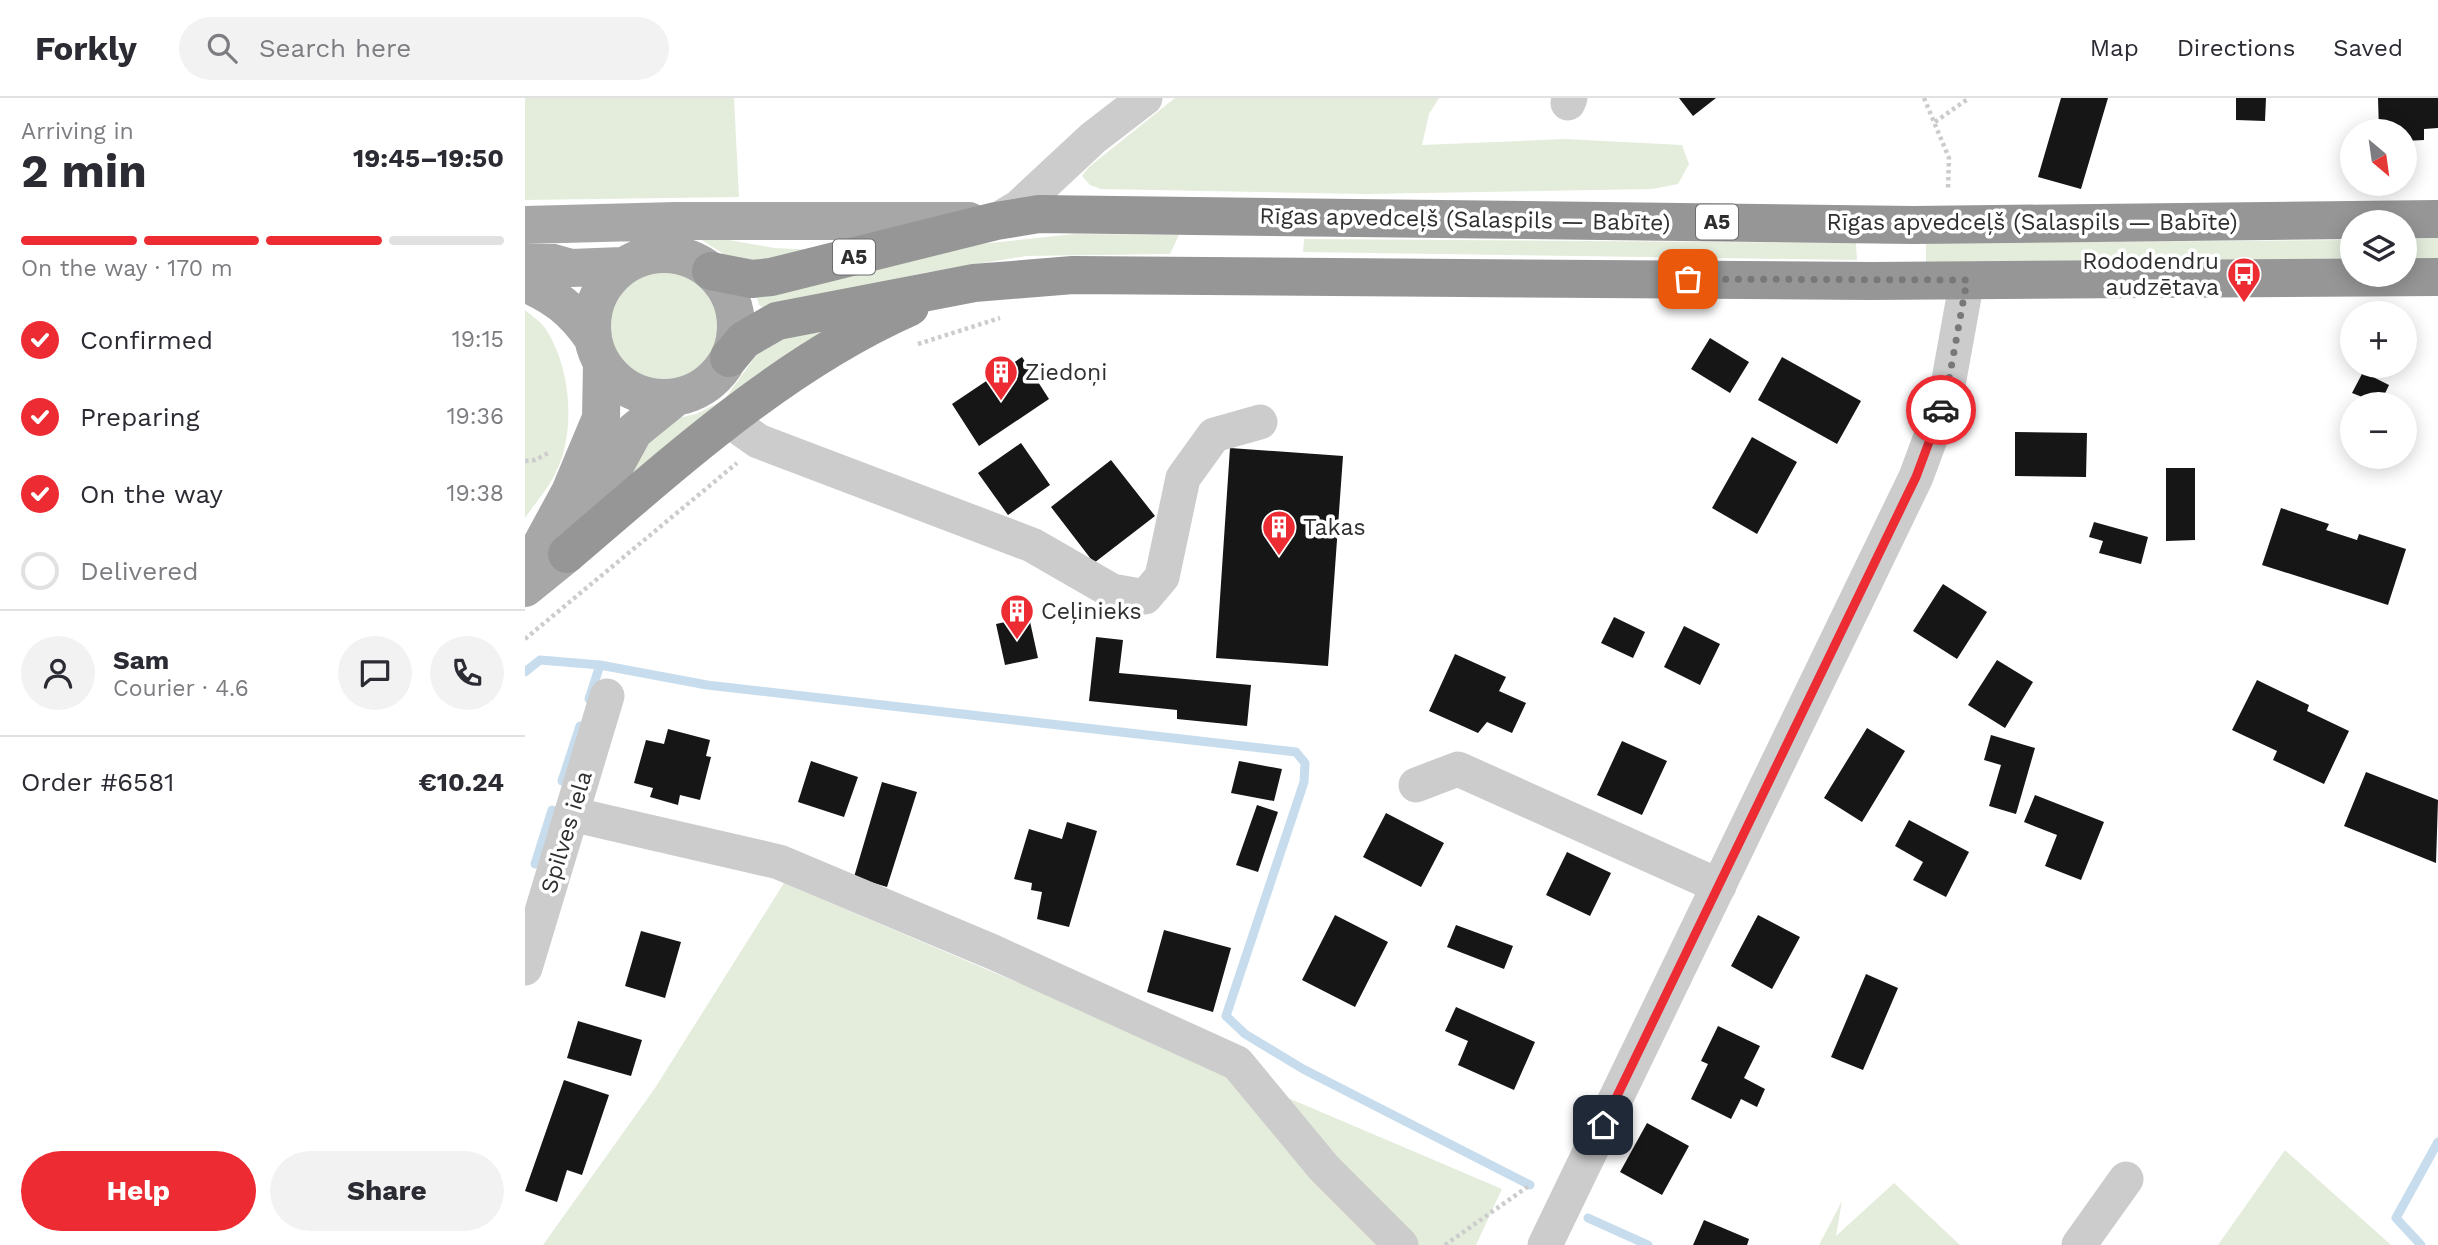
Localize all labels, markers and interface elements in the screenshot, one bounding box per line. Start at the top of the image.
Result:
search box [179,17,669,80]
text: Forkly [35,29,137,68]
icon: search [203,29,241,67]
text: Search here [259,33,411,63]
text: Map [2090,34,2139,62]
text: Directions [2177,34,2295,62]
text: Saved [2333,34,2403,62]
text: Arriving in [21,118,134,145]
north arrow [2340,119,2417,196]
map controls [2340,119,2417,469]
text: 19:45–19:50 [353,143,504,173]
text: 2 min [21,144,147,198]
street label: Rīgas apvedceļš (Salaspils — Babīte) [1259,202,1671,237]
road number: A5 [1696,204,1738,240]
street label: Rīgas apvedceļš (Salaspils — Babīte) [1826,209,2238,236]
button: layers [2340,210,2417,287]
road number: A5 [833,240,875,274]
place label: Rododendru audzētava [2082,248,2219,301]
pin [1658,249,1718,309]
text: On the way · 170 m [21,255,233,282]
bus stop icon: Rododendru audzētava [2225,255,2263,304]
icon: bag [1669,260,1707,298]
button: + [2340,301,2417,378]
icon: check [21,321,59,359]
text: Confirmed [80,325,213,355]
text: 19:15 [452,326,504,353]
building icon: Ziedoņi [982,353,1020,402]
place label: Ziedoņi [1025,359,1107,386]
courier [1906,375,1976,445]
icon: car [1922,391,1960,429]
button: − [2340,392,2417,469]
icon: check [21,398,59,436]
text: Preparing [80,402,200,432]
text: 19:36 [447,403,504,430]
icon: check [21,475,59,513]
text: On the way [80,479,223,509]
text: 19:38 [446,480,504,507]
building icon: Takas [1260,508,1298,557]
place label: Takas [1303,514,1366,541]
text: Delivered [80,556,199,586]
building icon: Ceļinieks [998,592,1036,641]
place label: Ceļinieks [1041,598,1142,625]
button: person [21,636,95,710]
button: chat [338,636,412,710]
button: phone [430,636,504,710]
text: Sam [113,645,169,675]
text: Courier · 4.6 [113,675,249,702]
text: Order #6581 [21,767,174,797]
text: €10.24 [419,767,504,797]
street label: Spilves iela [535,768,598,897]
pin [1573,1095,1633,1155]
icon: home [1584,1106,1622,1144]
button: Help [21,1151,256,1231]
button: Share [270,1151,504,1231]

